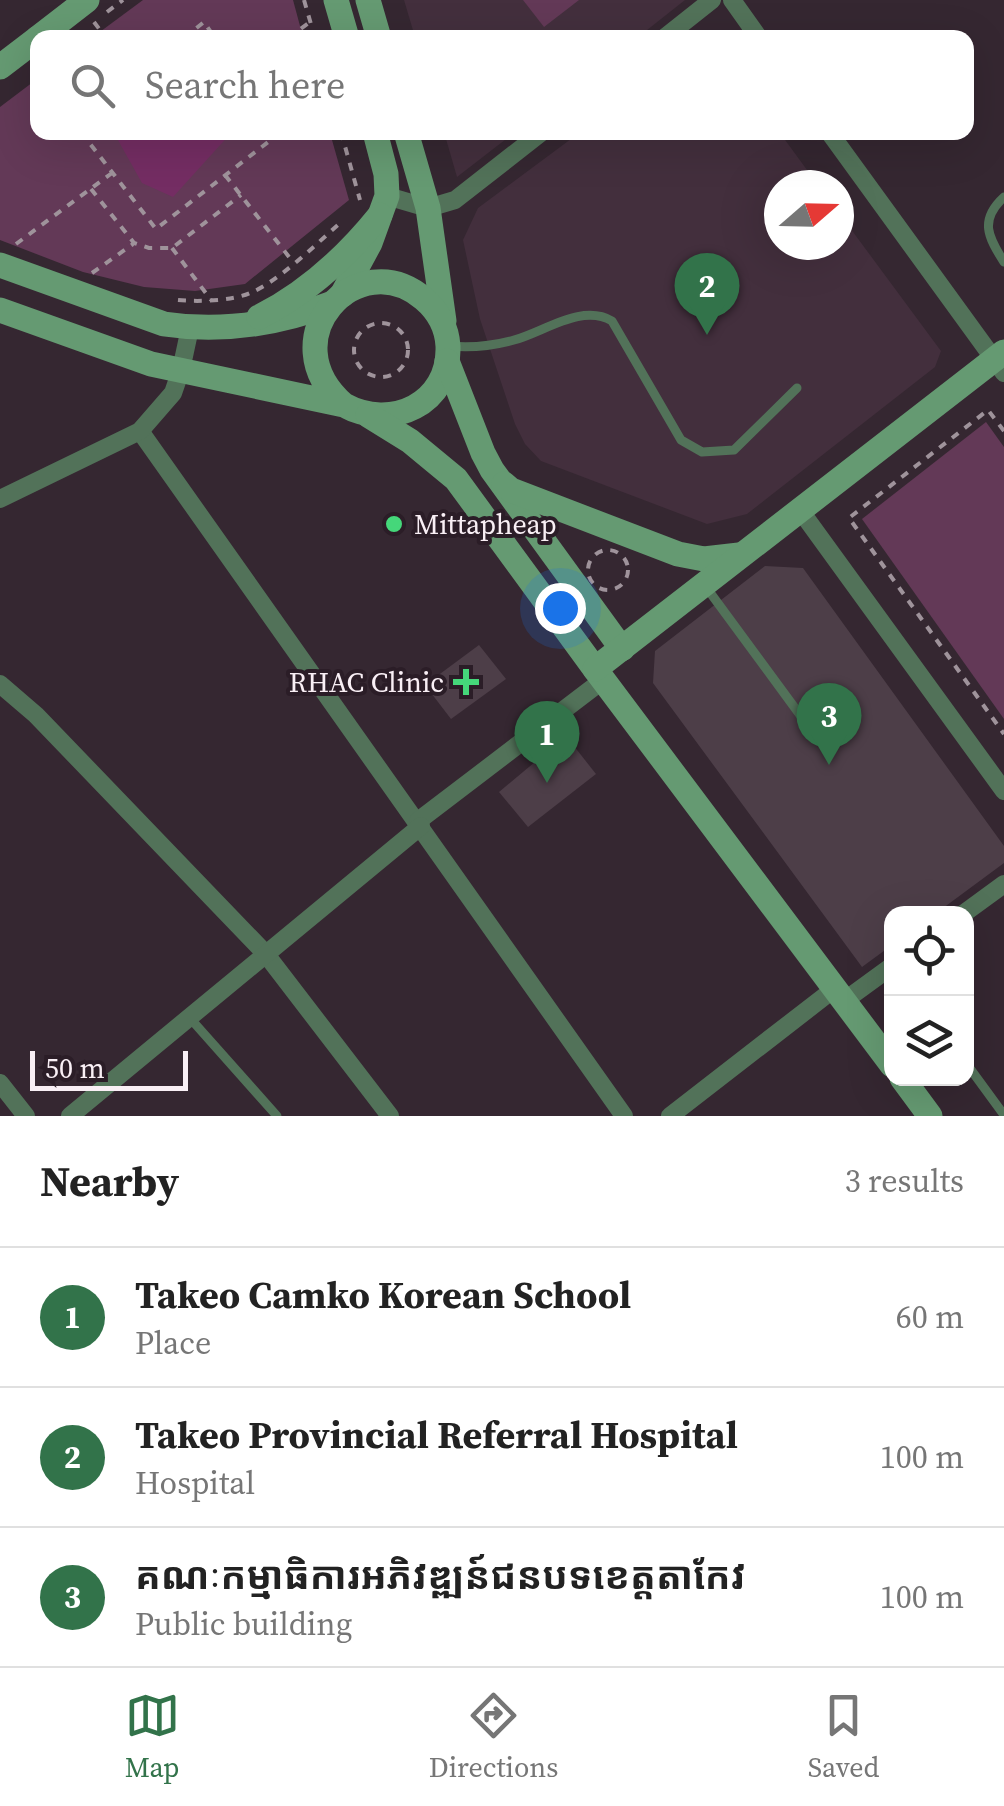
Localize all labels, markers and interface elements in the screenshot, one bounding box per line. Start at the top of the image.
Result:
search box [30,30,974,140]
icon: search [65,58,120,113]
text: Search here [145,59,345,111]
north arrow [764,170,854,260]
pin: 2 [674,252,740,335]
place label: Mittapheap [414,505,557,543]
marker: Mittapheap [383,513,405,535]
your location [535,583,586,634]
place label: RHAC Clinic [289,663,444,701]
marker: RHAC Clinic [453,669,479,695]
pin: 3 [796,682,862,765]
pin: 1 [514,700,580,783]
map controls [884,906,974,1086]
button: locate [884,906,974,996]
button: layers [884,996,974,1086]
scale bar [30,1046,188,1090]
text: 50 m [45,1049,105,1087]
text: Nearby [40,1152,179,1210]
text: 3 results [845,1159,964,1203]
text: Takeo Camko Korean School [135,1269,631,1321]
text: 1 [64,1295,81,1339]
text: 60 m [896,1295,964,1339]
text: Place [135,1321,211,1365]
text: Takeo Provincial Referral Hospital [135,1409,738,1461]
text: 2 [64,1435,81,1479]
text: 100 m [880,1435,964,1479]
text: Hospital [135,1461,255,1505]
text: គណៈកម្មាធិការអភិវឌ្ឍន៍ជនបទខេត្តតាកែវ [135,1550,746,1602]
text: 3 [64,1575,81,1619]
text: 100 m [880,1575,964,1619]
text: Public building [135,1602,352,1646]
tab: Map [125,1688,180,1786]
tab: Directions [429,1688,558,1786]
tab: Saved [808,1688,879,1786]

